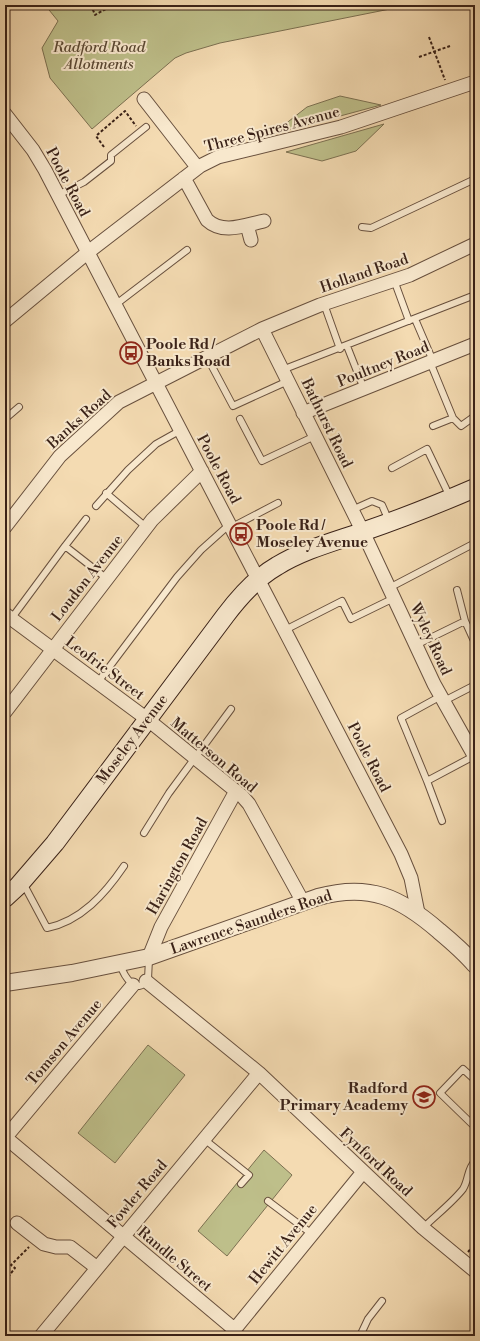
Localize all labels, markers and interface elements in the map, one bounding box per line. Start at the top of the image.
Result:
park label: Radford Road Allotments [52,38,146,74]
street label: Three Spires Avenue [202,102,342,157]
street label: Poole Road [41,144,94,221]
street label: Holland Road [317,249,411,297]
place label: Poole Rd / Banks Road [146,335,231,371]
street label: Poultney Road [334,337,432,392]
bus stop icon: Poole Rd / Banks Road [118,340,144,366]
street label: Bathurst Road [296,374,357,472]
street label: Banks Road [43,385,116,454]
street label: Poole Road [192,431,245,508]
place label: Poole Rd / Moseley Avenue [256,516,368,552]
bus stop icon: Poole Rd / Moseley Avenue [228,521,254,547]
street label: Loudon Avenue [47,531,127,626]
street label: Wyley Road [405,599,456,679]
street label: Leofric Street [61,632,149,705]
street label: Moseley Avenue [92,691,172,788]
street label: Matterson Road [166,714,261,797]
street label: Poole Road [343,719,394,796]
street label: Harington Road [143,814,212,918]
street label: Lawrence Saunders Road [168,886,335,959]
street label: Tomson Avenue [23,995,106,1090]
place label: Radford Primary Academy [280,1079,409,1115]
school or university icon: Radford Primary Academy [411,1084,437,1110]
street label: Fynford Road [335,1124,416,1201]
street label: Fowler Road [103,1156,172,1232]
street label: Hewitt Avenue [245,1200,322,1288]
street label: Randle Street [133,1223,216,1297]

